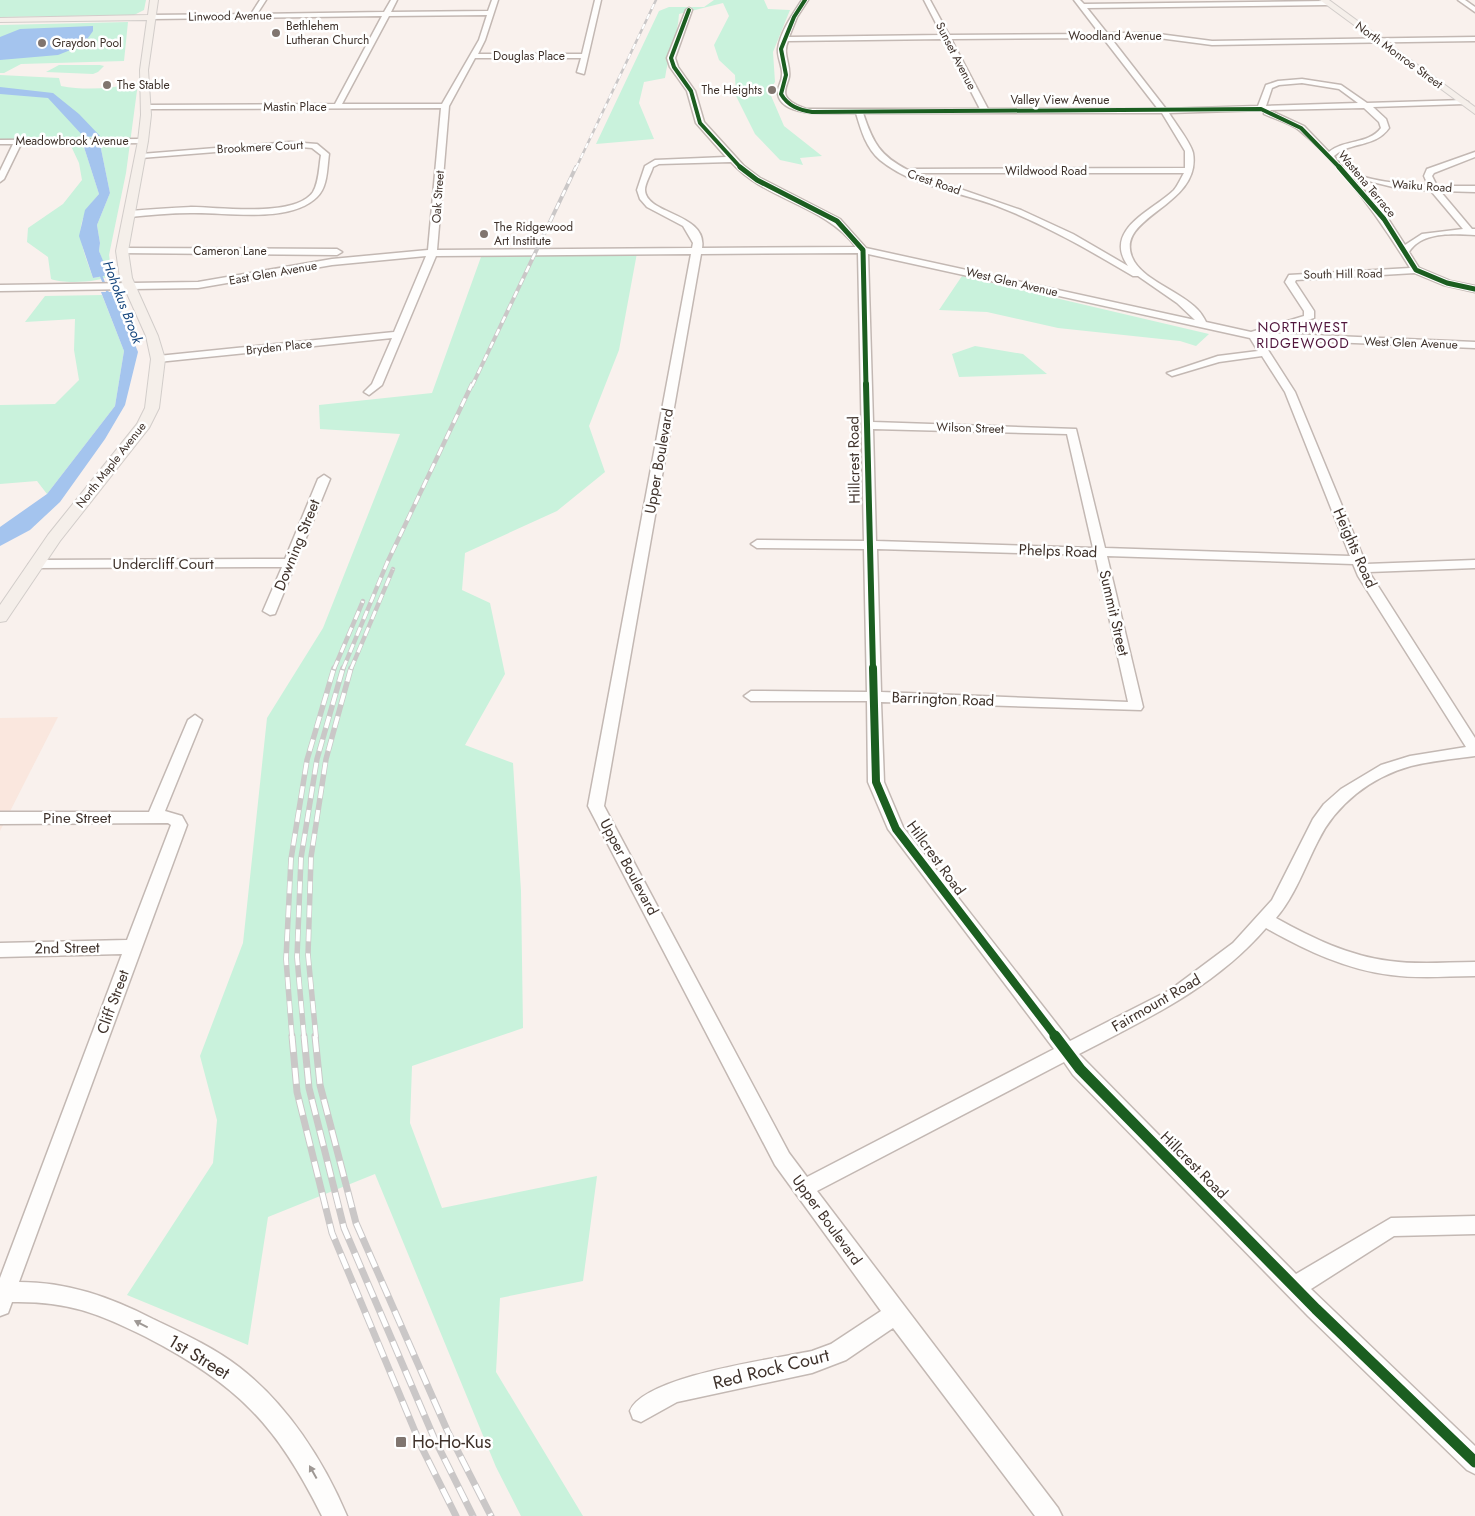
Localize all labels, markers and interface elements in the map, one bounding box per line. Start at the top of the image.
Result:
street label: Linwood Avenue [188,6,272,26]
place label: Bethlehem Lutheran Church [286,17,369,49]
street label: North Monroe Street [1352,17,1447,93]
street label: Sunset Avenue [931,19,981,93]
marker: Bethlehem Lutheran Church [270,27,282,39]
street label: Woodland Avenue [1068,27,1162,45]
place label: Graydon Pool [52,34,122,52]
marker: Graydon Pool [36,37,48,49]
street label: Douglas Place [493,47,565,65]
place label: The Stable [117,76,170,94]
marker: The Stable [101,79,113,91]
place label: The Heights [702,81,762,99]
marker: The Heights [766,84,778,96]
street label: Valley View Avenue [1010,91,1110,109]
street label: Mastin Place [263,98,327,116]
street label: Meadowbrook Avenue [15,132,129,150]
street label: Brookmere Court [216,136,304,158]
street label: Wastena Terrace [1334,147,1400,221]
street label: Wildwood Road [1005,162,1087,180]
street label: Crest Road [905,164,963,200]
street label: Oak Street [427,170,449,224]
street label: Waiku Road [1391,175,1453,197]
place label: The Ridgewood Art Institute [494,218,573,250]
marker: The Ridgewood Art Institute [478,228,490,240]
street label: Cameron Lane [193,242,267,260]
street label: East Glen Avenue [228,256,318,290]
water label: Hohokus Brook [98,258,148,347]
street label: West Glen Avenue [964,263,1060,301]
street label: South Hill Road [1303,264,1383,284]
district label: NORTHWEST RIDGEWOOD [1256,317,1350,353]
street label: West Glen Avenue [1364,332,1458,354]
street label: Bryden Place [245,335,313,359]
street label: Upper Boulevard [639,407,679,515]
street label: Hillcrest Road [842,416,866,504]
street label: North Maple Avenue [72,418,150,512]
street label: Wilson Street [936,418,1004,438]
street label: Downing Street [269,496,325,594]
street label: Heights Road [1328,505,1382,591]
street label: Phelps Road [1018,539,1098,563]
street label: Undercliff Court [112,553,214,575]
street label: Summit Street [1093,568,1135,658]
street label: Barrington Road [891,686,995,712]
street label: Pine Street [43,807,111,829]
street label: Upper Boulevard [594,815,664,919]
street label: Hillcrest Road [901,816,971,900]
street label: 2nd Street [34,936,100,960]
street label: Cliff Street [91,967,135,1037]
street label: Fairmount Road [1107,969,1205,1037]
street label: Hillcrest Road [1155,1126,1233,1204]
street label: Upper Boulevard [787,1170,867,1270]
one-way arrow [133,1320,148,1328]
street label: 1st Street [163,1328,235,1386]
street label: Red Rock Court [710,1342,833,1396]
place label: Ho-Ho-Kus [412,1429,491,1455]
marker: Ho-Ho-Kus [394,1435,408,1449]
one-way arrow [309,1466,318,1479]

